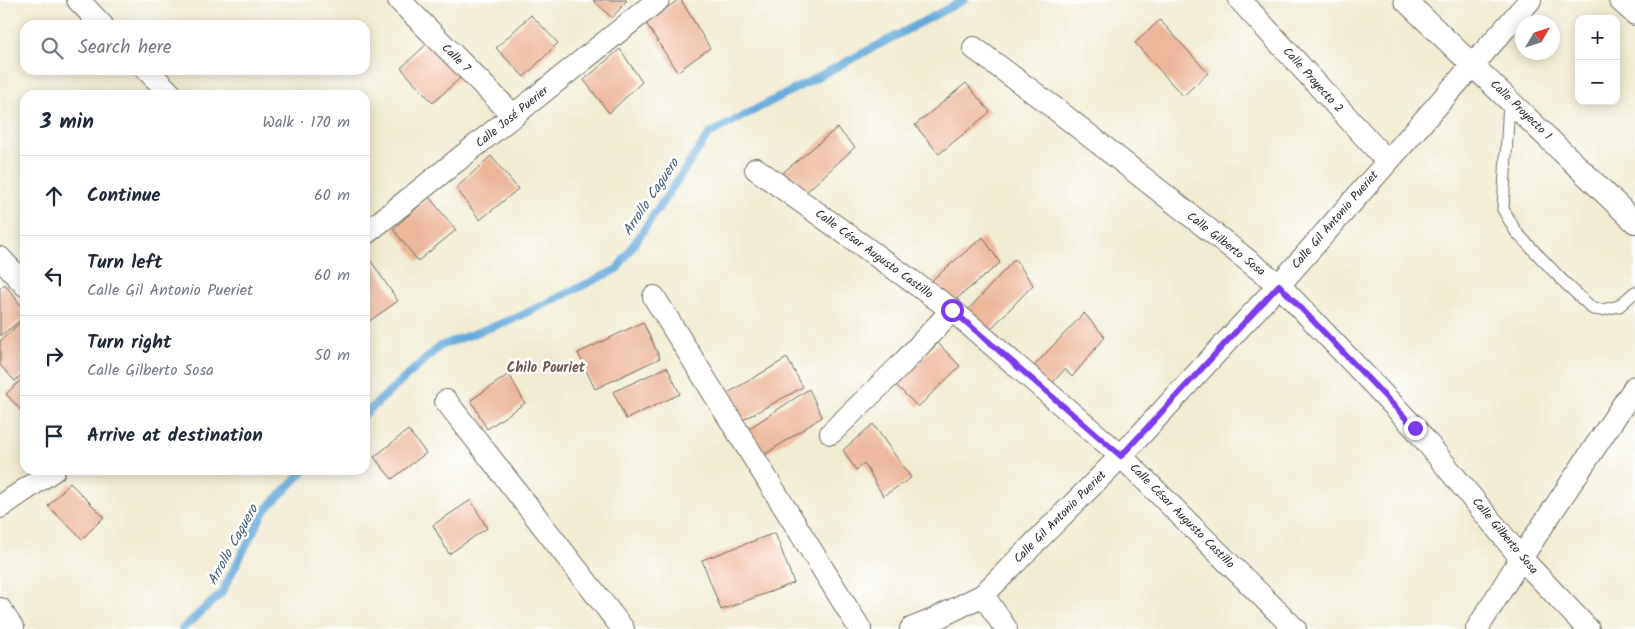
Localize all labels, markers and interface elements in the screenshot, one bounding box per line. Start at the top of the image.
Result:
north arrow [1515,15,1560,60]
map controls [1575,15,1620,105]
button: + [1575,15,1620,60]
search box [20,20,370,75]
text: Search here [78,33,172,63]
icon: search [38,34,66,62]
street label: Calle 7 [437,39,475,77]
street label: Calle Proyecto 2 [1278,43,1348,117]
button: − [1575,60,1620,105]
street label: Calle Proyecto 1 [1486,75,1556,145]
street label: Calle José Puerier [471,81,553,152]
text: 3 min [40,106,94,139]
text: Walk · 170 m [262,110,350,135]
water label: Arrollo Caguero [617,153,686,240]
street label: Calle Gil Antonio Pueriet [1287,166,1383,273]
text: Continue [87,181,160,211]
icon: ahead [40,182,68,210]
text: 60 m [314,183,350,208]
street label: Calle César Augusto Castillo [811,205,937,303]
street label: Calle Gilberto Sosa [1183,207,1270,281]
text: Turn left [87,248,162,278]
icon: left [40,262,68,290]
text: 60 m [314,263,350,288]
text: Calle Gil Antonio Pueriet [87,278,253,303]
route start [941,299,964,322]
text: Turn right [87,328,172,358]
icon: right [40,342,68,370]
text: 50 m [314,343,350,368]
district label: Chilo Pouriet [507,357,586,379]
text: Calle Gilberto Sosa [87,358,214,383]
route end [1404,417,1427,440]
text: Arrive at destination [87,421,263,451]
icon: arrive [40,422,68,450]
street label: Calle César Augusto Castillo [1125,459,1239,573]
street label: Calle Gil Antonio Pueriet [1009,466,1111,568]
street label: Calle Gilberto Sosa [1467,493,1543,579]
water label: Arrollo Caguero [202,499,265,589]

